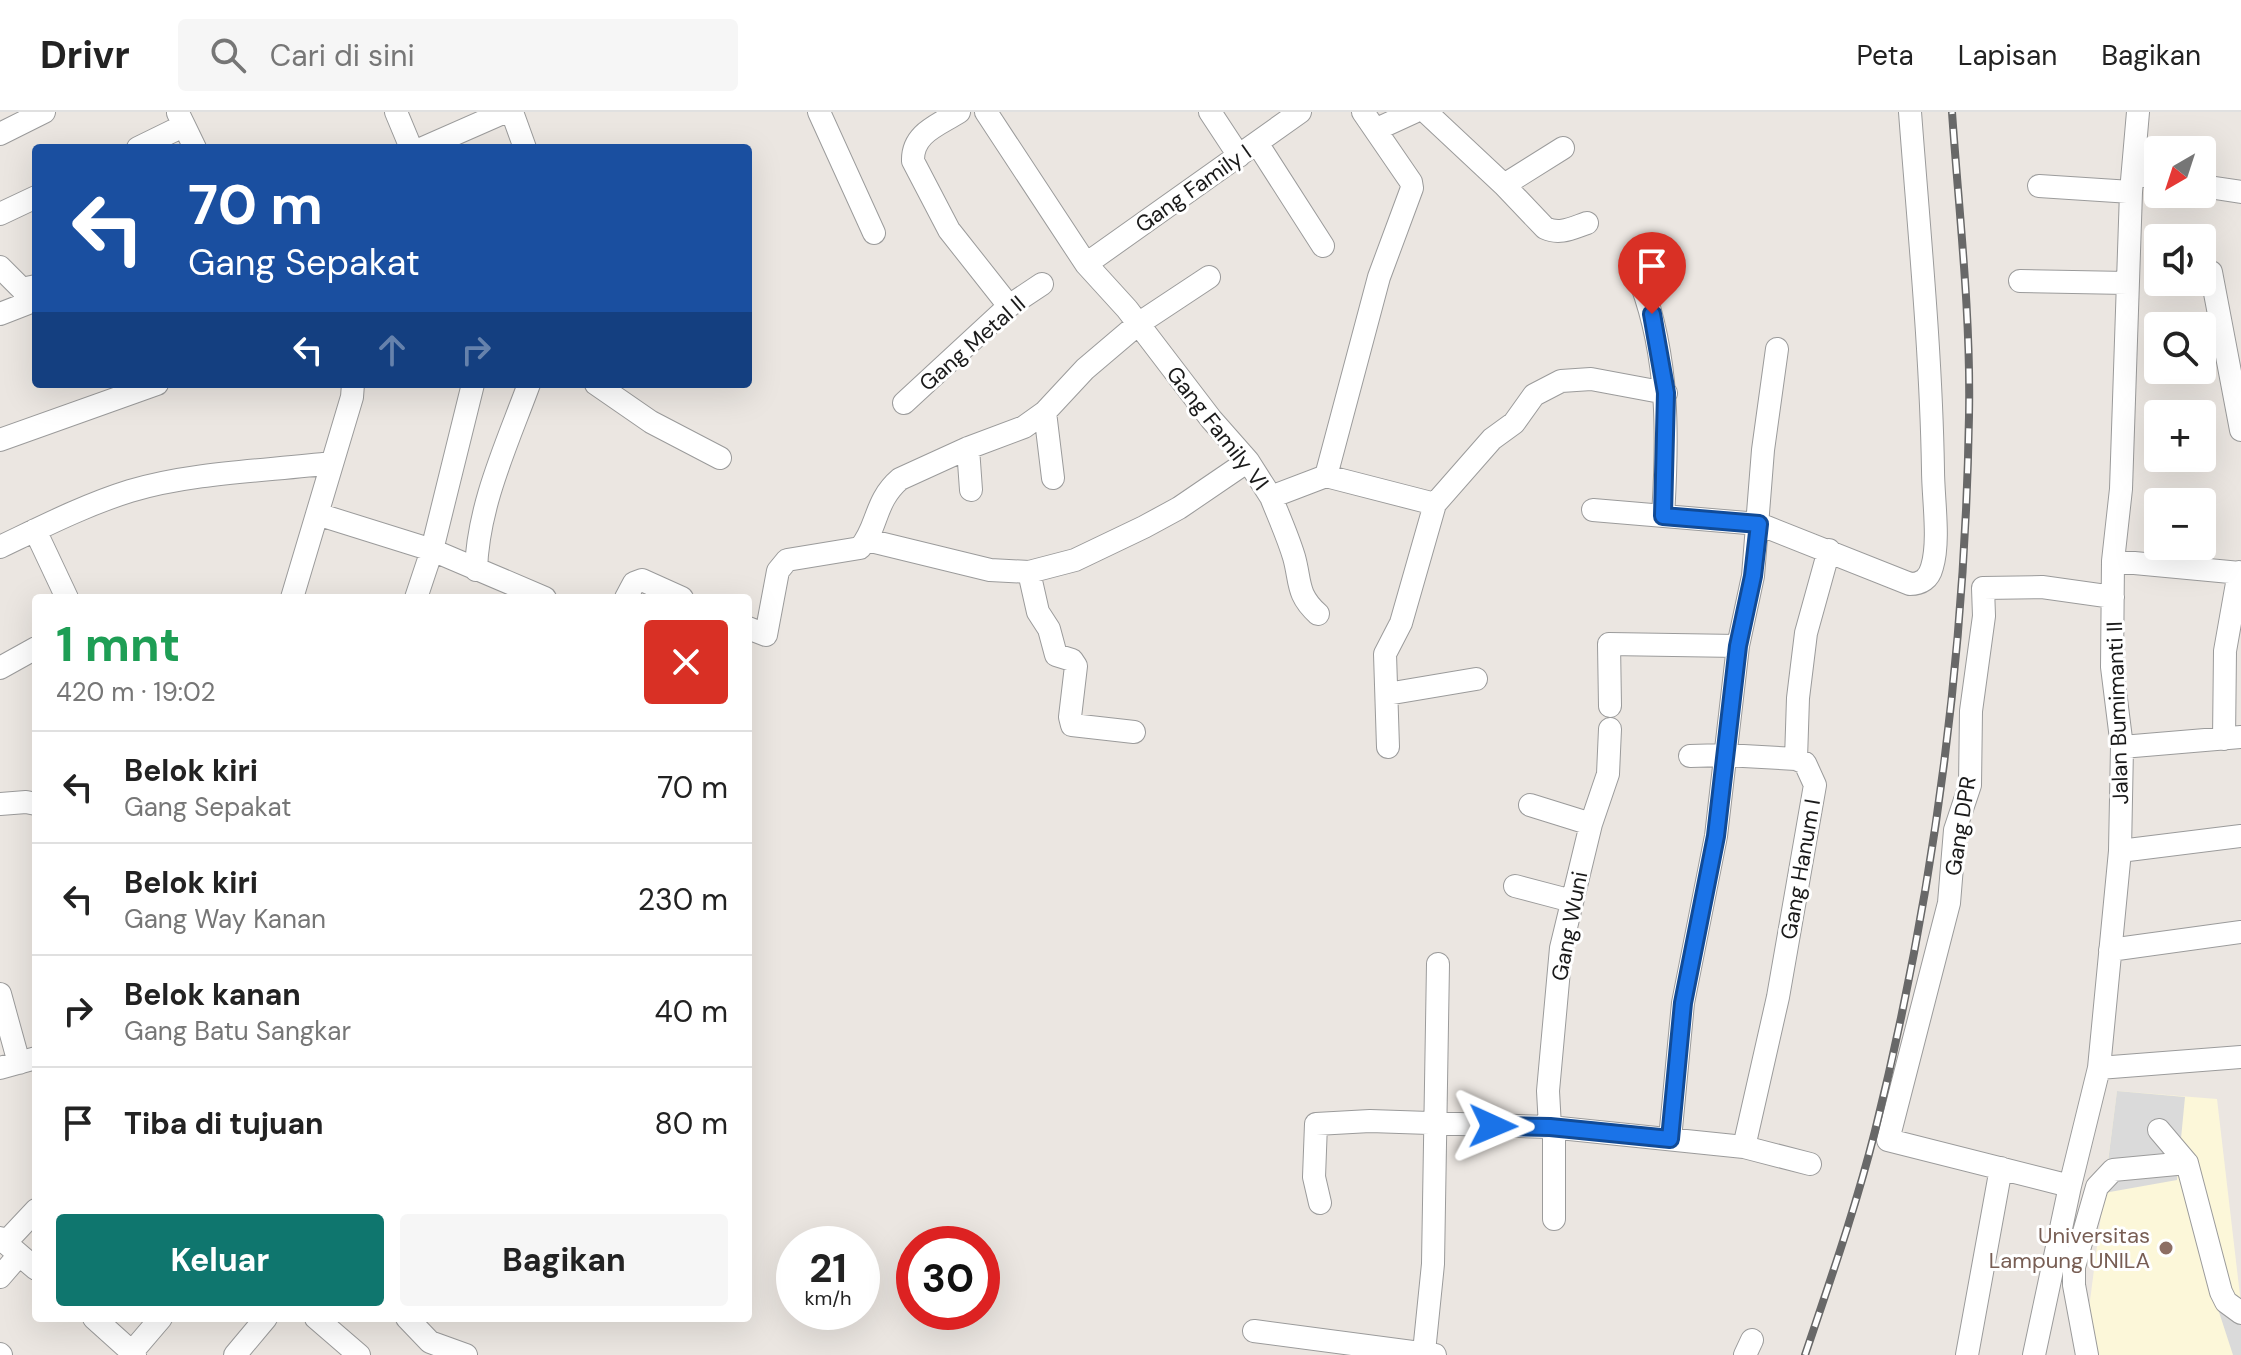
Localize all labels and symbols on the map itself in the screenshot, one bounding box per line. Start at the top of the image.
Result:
north arrow [2144,136,2216,208]
street label: Gang Family I [1130,138,1257,239]
pin [1618,232,1686,314]
street label: Gang Metal II [913,289,1032,398]
street label: Gang Family VI [1160,360,1275,496]
street label: Jalan Bumimanti II [2100,621,2135,805]
street label: Gang DPR [1938,774,1983,878]
street label: Gang Hanum I [1774,797,1827,942]
street label: Gang Wuni [1545,869,1594,983]
position arrow [1451,1084,1535,1168]
place label: Universitas Lampung UNILA [1989,1221,2150,1275]
speed limit sign: 30 [896,1226,1000,1330]
marker: Universitas Lampung UNILA [2157,1239,2175,1257]

